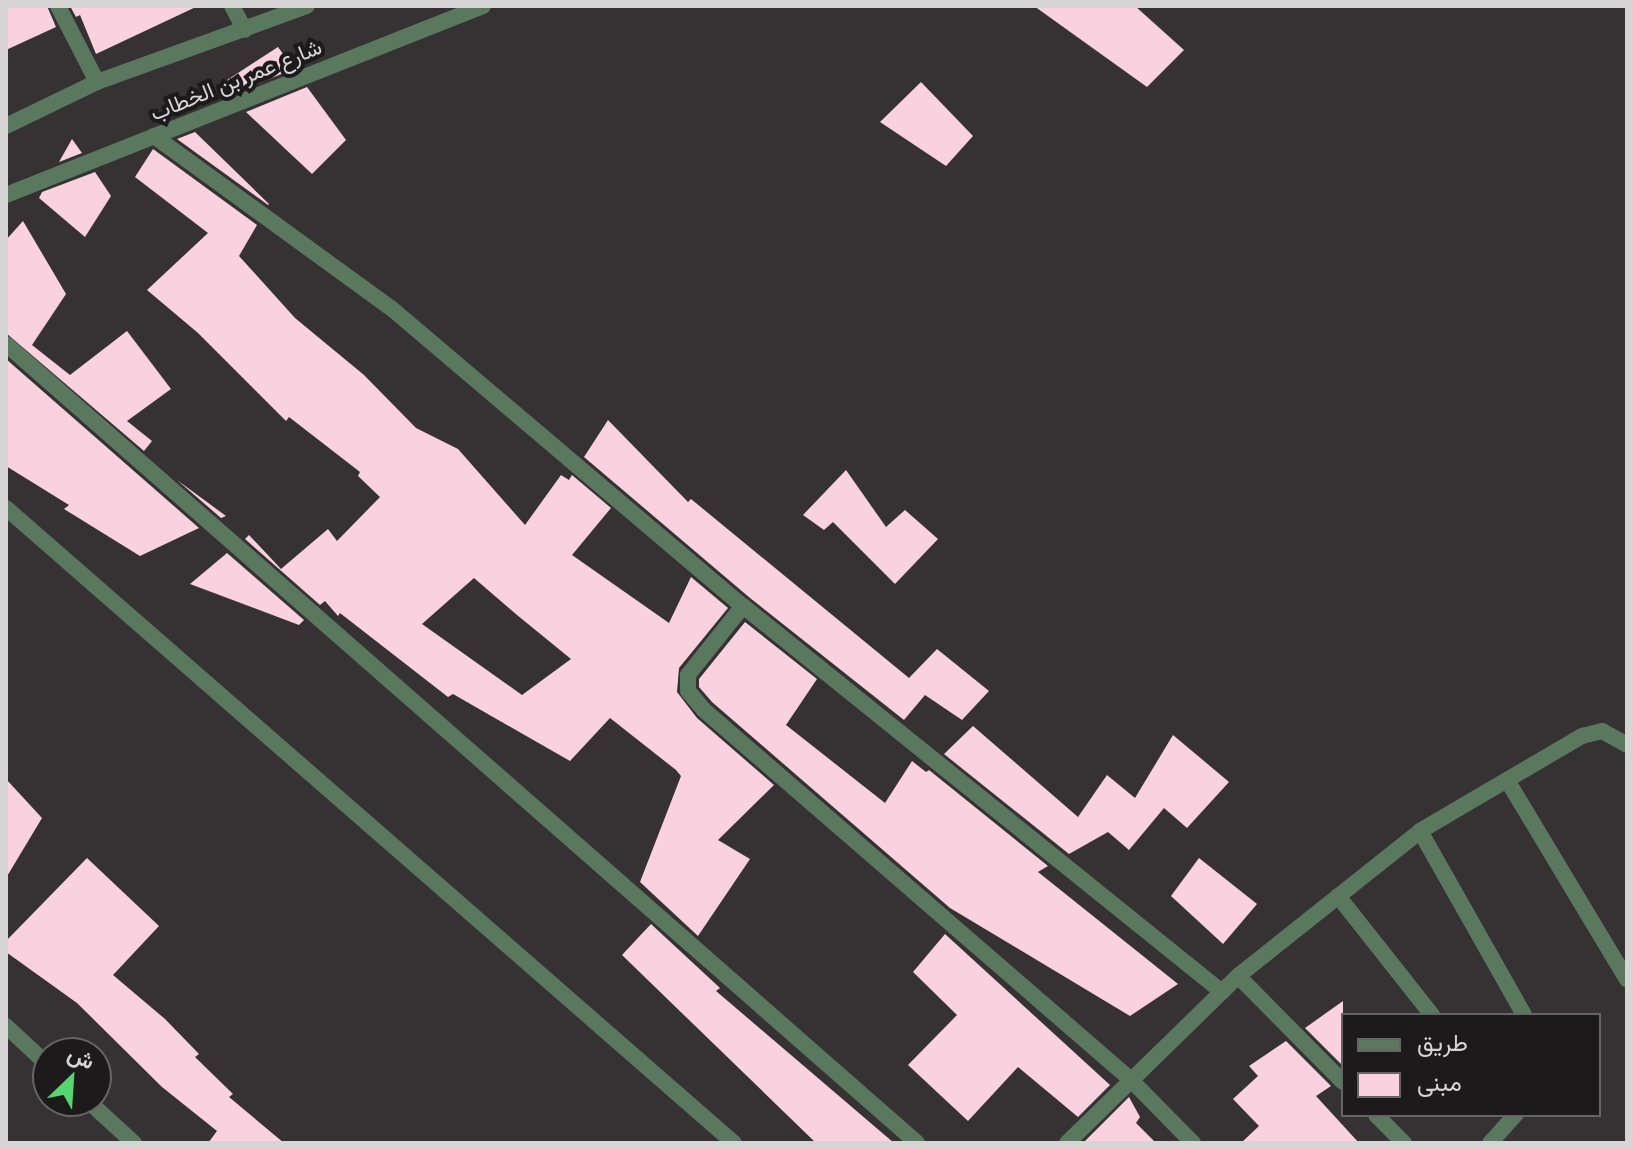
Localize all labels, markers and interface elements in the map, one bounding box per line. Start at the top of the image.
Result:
street label: شارع عمر بن الخطاب [146,34,326,126]
legend [1341,1013,1601,1117]
text: طريق [1417,1027,1468,1057]
north arrow [32,1037,112,1117]
text: ش [63,1039,99,1075]
text: مبنى [1417,1067,1462,1097]

